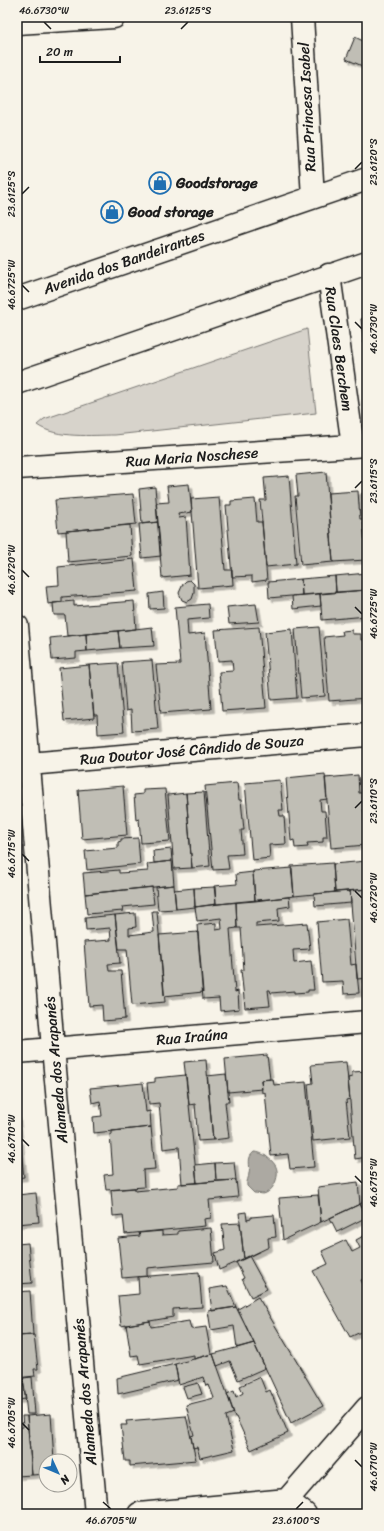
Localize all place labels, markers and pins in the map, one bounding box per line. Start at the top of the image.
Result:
shop icon: Goodstorage [147,170,173,196]
place label: Goodstorage [175,170,258,196]
shop icon: Good storage [99,199,125,225]
place label: Good storage [127,199,214,225]

